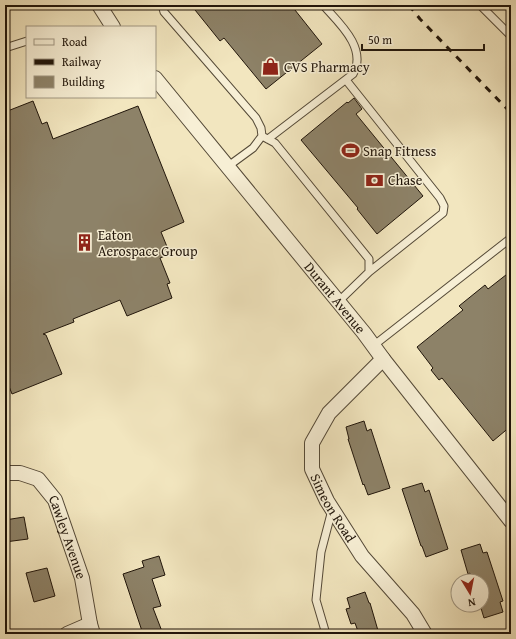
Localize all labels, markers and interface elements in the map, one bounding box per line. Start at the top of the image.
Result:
legend [26,26,156,98]
scale bar [362,26,484,52]
text: 50 m [368,31,392,48]
text: Road [62,33,88,50]
text: Railway [62,53,101,70]
shop icon: CVS Pharmacy [261,57,281,77]
place label: CVS Pharmacy [284,57,370,77]
text: Building [62,73,105,90]
sports icon: Snap Fitness [340,141,360,161]
place label: Snap Fitness [363,141,436,161]
bank icon: Chase [365,170,385,190]
place label: Chase [388,170,423,190]
place label: Eaton Aerospace Group [98,225,198,261]
building icon: Eaton Aerospace Group [75,233,95,253]
street label: Durant Avenue [300,258,371,338]
street label: Simeon Road [306,470,361,546]
street label: Cawley Avenue [44,490,92,582]
north arrow [450,573,490,613]
text: N [466,594,477,611]

